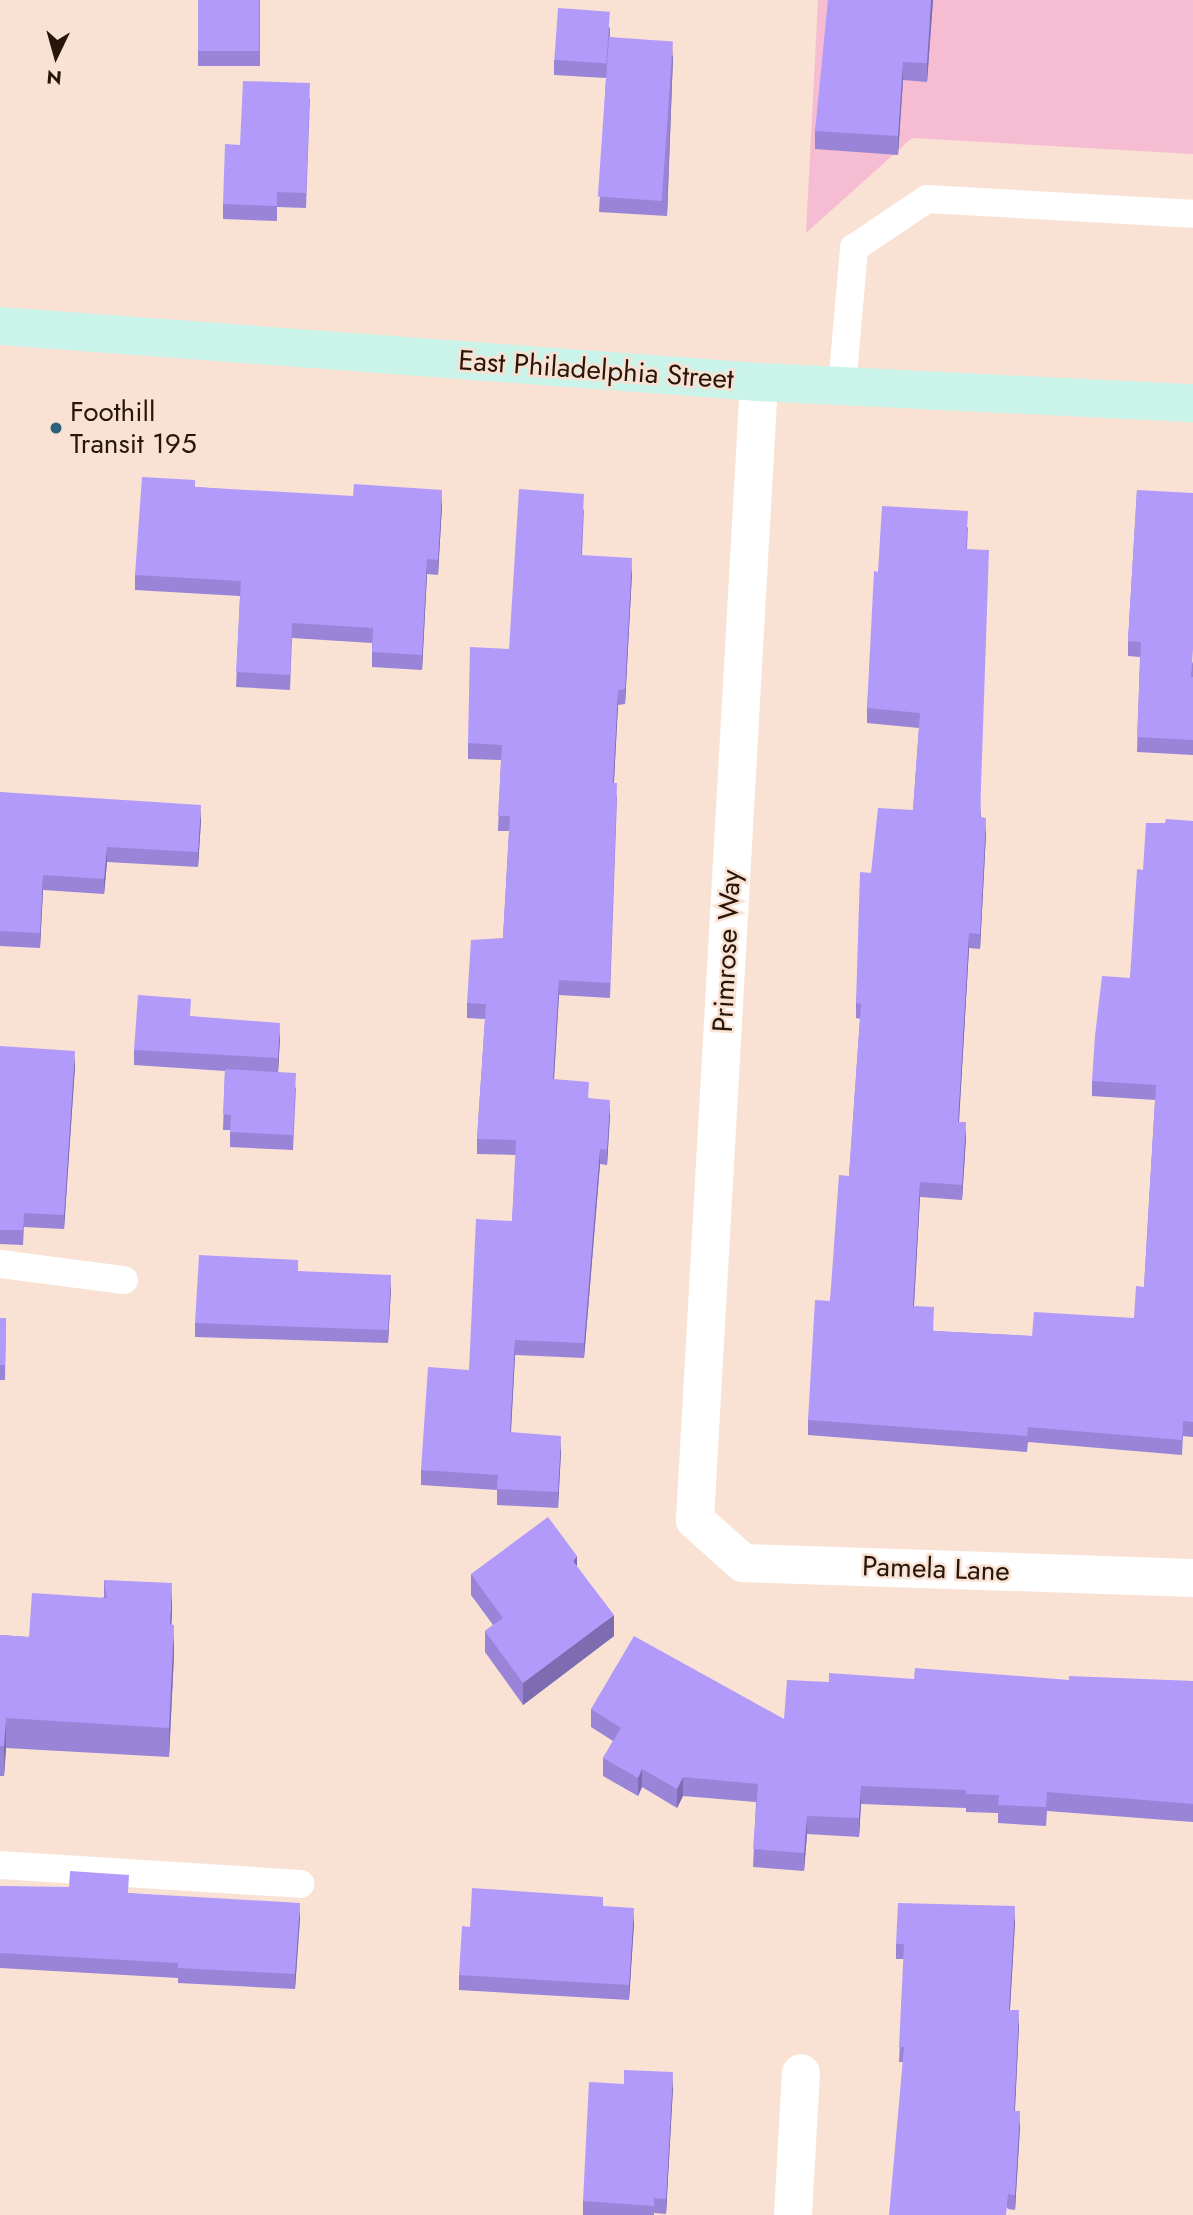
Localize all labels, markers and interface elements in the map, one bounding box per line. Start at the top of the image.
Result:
north arrow [21,21,91,91]
text: N [45,63,63,92]
street label: East Philadelphia Street [457,344,735,396]
place label: Foothill Transit 195 [70,395,197,461]
marker: Foothill Transit 195 [48,420,64,436]
street label: Primrose Way [706,869,748,1033]
street label: Pamela Lane [862,1550,1010,1588]

